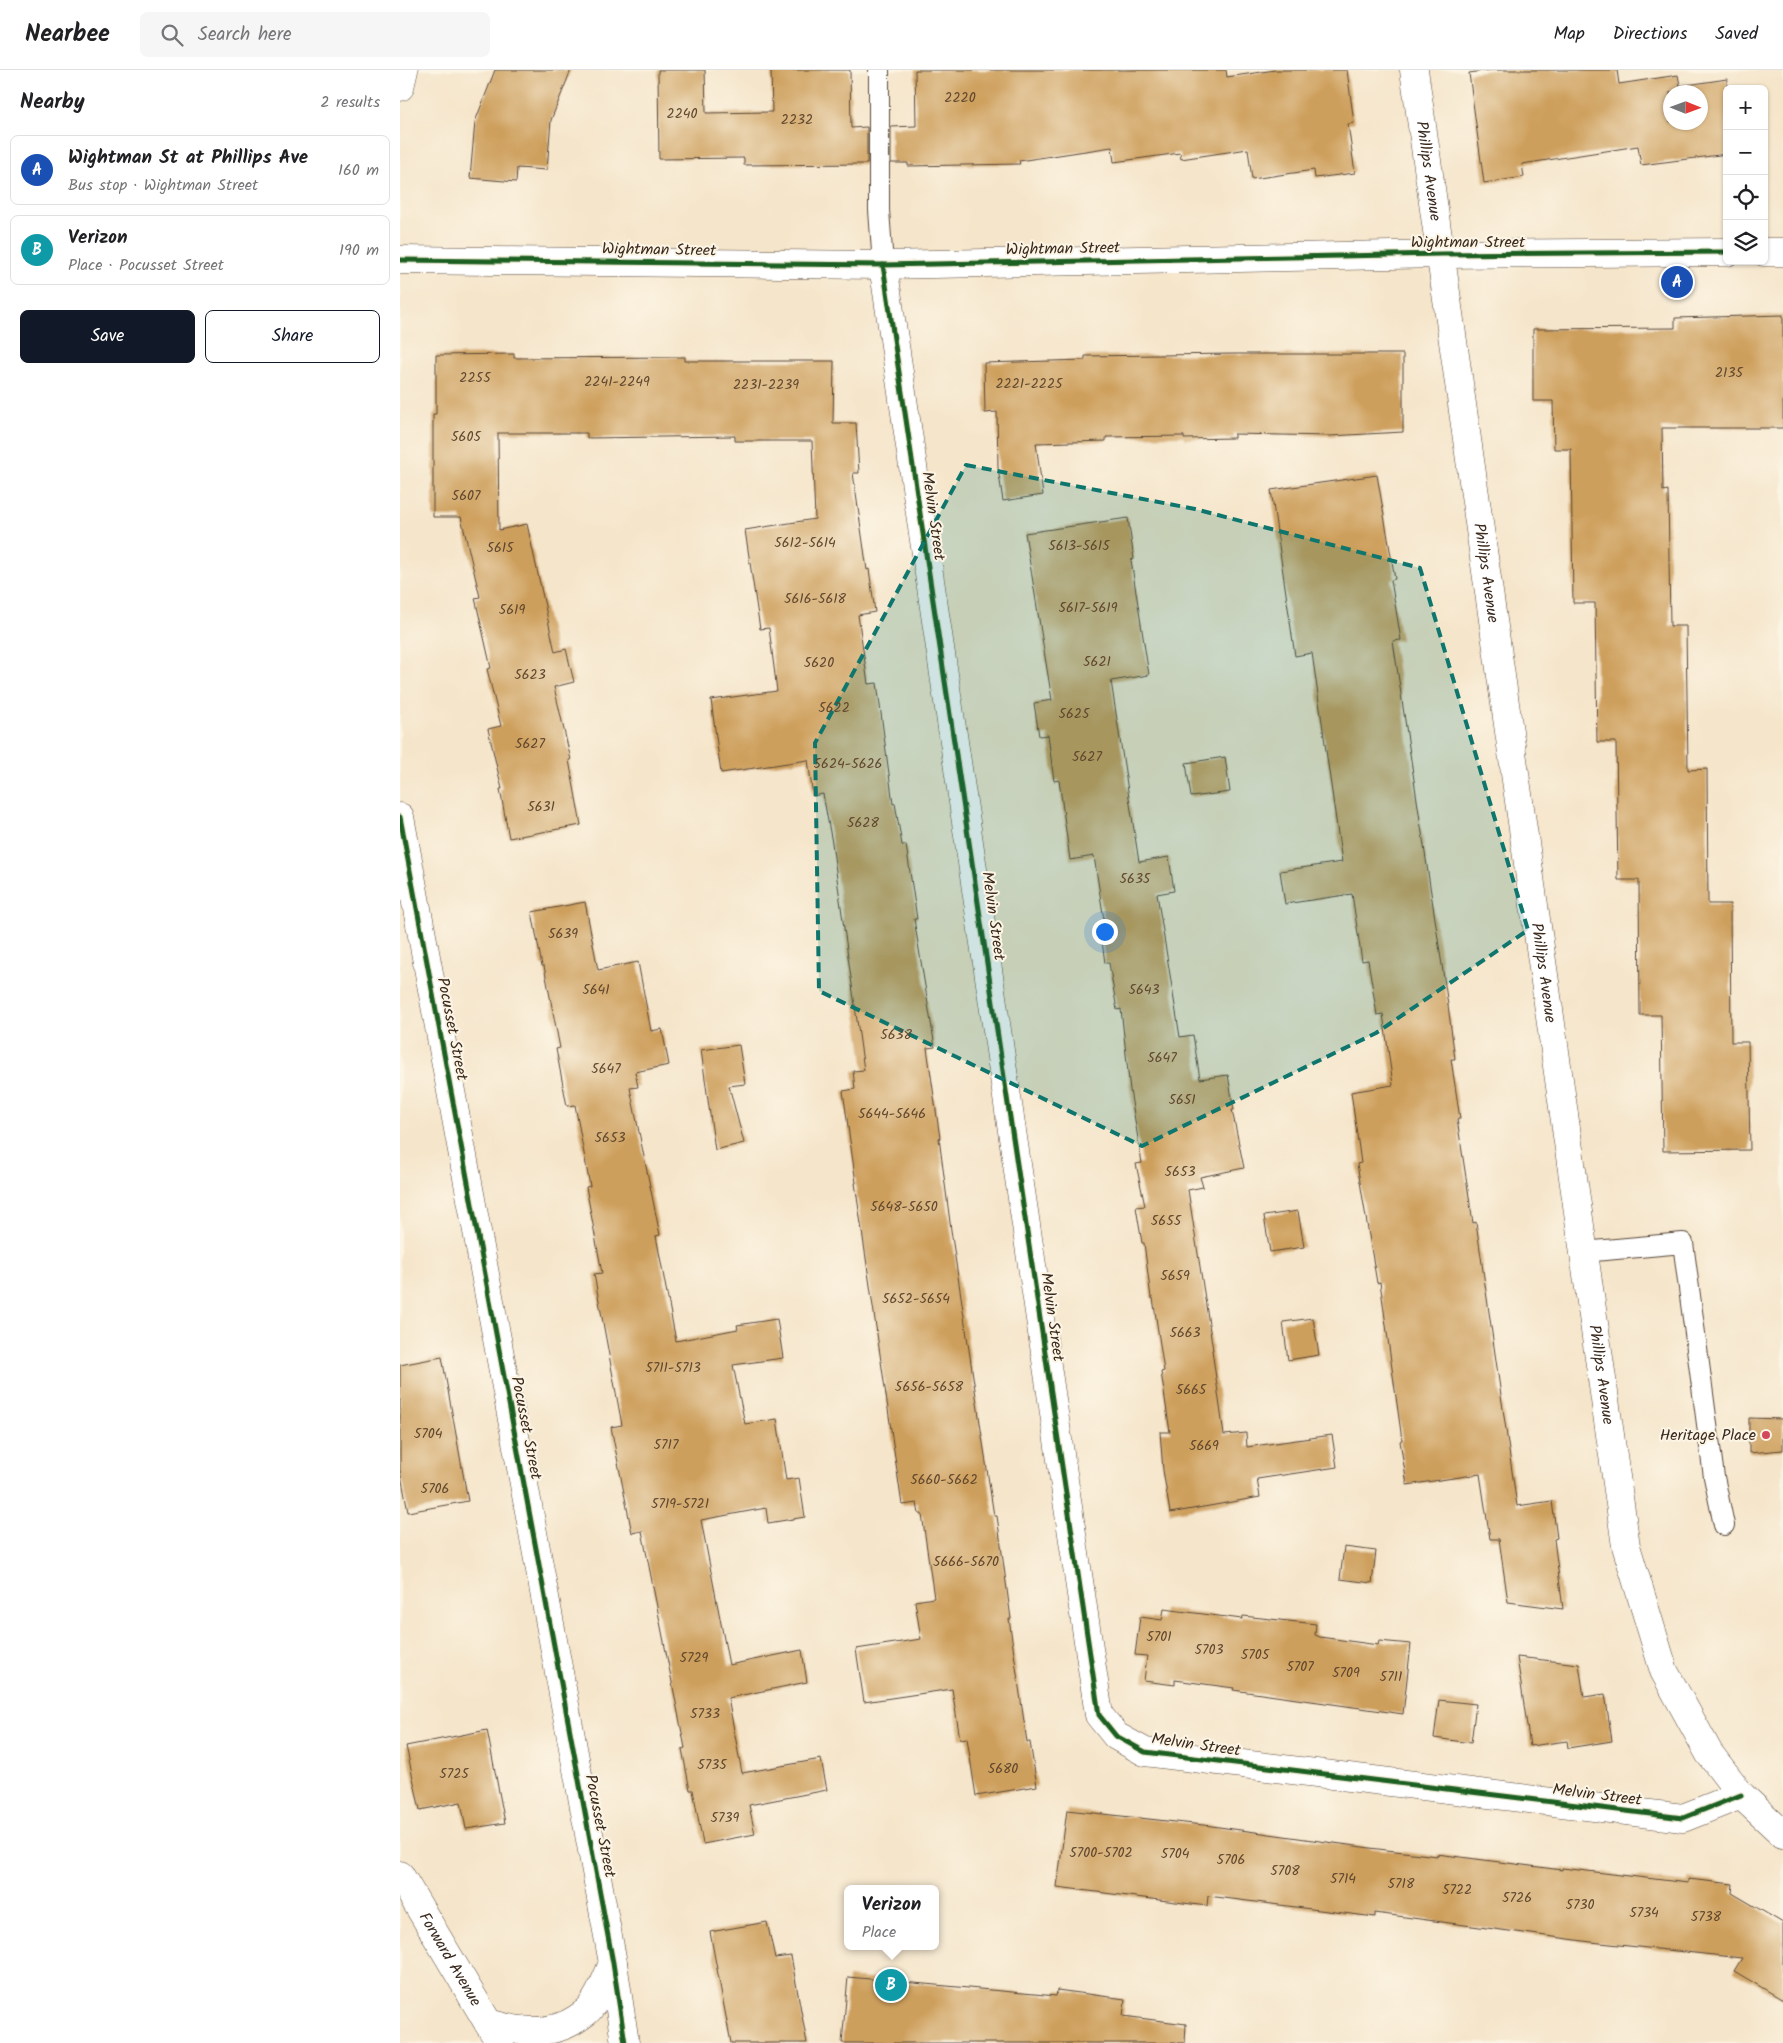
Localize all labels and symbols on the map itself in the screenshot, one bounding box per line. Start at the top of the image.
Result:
north arrow [1663,85,1708,130]
house number: 2220 [944,87,976,109]
house number: 2240 [667,103,697,125]
house number: 2232 [781,109,813,131]
street label: Phillips Avenue [1409,119,1448,223]
street label: Wightman Street [1411,230,1526,255]
street label: Wightman Street [1006,235,1121,262]
street label: Wightman Street [602,237,717,264]
pin: A [1661,263,1693,301]
house number: 2135 [1715,362,1745,384]
house number: 2255 [459,367,492,389]
house number: 2241-2249 [584,371,650,393]
house number: 2221-2225 [995,373,1064,395]
house number: 2231-2239 [733,374,799,396]
house number: 5605 [451,426,482,448]
street label: Melvin Street [914,470,952,563]
house number: 5607 [452,485,481,507]
street label: Phillips Avenue [1467,521,1506,625]
house number: 5612-5614 [774,532,836,554]
house number: 5613-5615 [1048,535,1111,557]
house number: 5615 [486,537,515,559]
house number: 5616-5618 [784,588,847,610]
house number: 5617-5619 [1058,597,1118,619]
house number: 5619 [499,599,525,621]
house number: 5621 [1083,651,1111,673]
house number: 5620 [804,652,834,674]
house number: 5623 [514,664,546,686]
house number: 5622 [818,697,850,719]
house number: 5625 [1059,703,1091,725]
house number: 5627 [515,733,545,755]
house number: 5627 [1072,746,1102,768]
house number: 5624-5626 [814,753,882,775]
house number: 5631 [527,796,555,818]
house number: 5628 [847,812,879,834]
house number: 5635 [1120,868,1152,890]
street label: Melvin Street [974,870,1012,963]
your location [1092,919,1118,945]
street label: Phillips Avenue [1524,921,1563,1024]
house number: 5639 [548,923,578,945]
street label: Pocusset Street [430,975,474,1084]
house number: 5641 [582,979,610,1001]
house number: 5643 [1128,979,1160,1001]
house number: 5638 [880,1024,912,1046]
house number: 5647 [1147,1047,1177,1069]
house number: 5647 [591,1058,621,1080]
house number: 5651 [1168,1089,1196,1111]
house number: 5644-5646 [858,1103,926,1125]
house number: 5653 [595,1127,625,1149]
house number: 5653 [1165,1161,1195,1183]
house number: 5648-5650 [870,1196,938,1218]
house number: 5655 [1151,1210,1183,1232]
house number: 5659 [1160,1265,1190,1287]
street label: Melvin Street [1033,1271,1071,1364]
house number: 5652-5654 [882,1288,950,1310]
house number: 5663 [1169,1322,1201,1344]
street label: Phillips Avenue [1582,1323,1621,1426]
house number: 5711-5713 [645,1357,701,1379]
street label: Pocusset Street [504,1374,548,1483]
house number: 5656-5658 [895,1376,964,1398]
house number: 5665 [1176,1379,1208,1401]
house number: 5704 [414,1423,443,1445]
place label: Heritage Place [1660,1423,1756,1448]
marker: Heritage Place [1760,1429,1772,1441]
house number: 5717 [654,1434,679,1456]
house number: 5669 [1189,1435,1219,1457]
house number: 5660-5662 [910,1469,978,1491]
house number: 5706 [421,1478,449,1500]
house number: 5719-5721 [651,1493,709,1515]
house number: 5666-5670 [933,1551,999,1573]
house number: 5701 [1146,1626,1172,1648]
house number: 5703 [1195,1639,1223,1661]
house number: 5705 [1241,1644,1271,1666]
house number: 5729 [680,1647,709,1669]
house number: 5707 [1286,1656,1314,1678]
house number: 5709 [1332,1662,1360,1684]
house number: 5711 [1380,1666,1402,1688]
house number: 5733 [690,1703,720,1725]
street label: Melvin Street [1150,1726,1243,1764]
house number: 5735 [697,1754,728,1776]
house number: 5680 [988,1758,1018,1780]
house number: 5725 [439,1763,470,1785]
street label: Pocusset Street [578,1772,622,1881]
street label: Melvin Street [1551,1777,1644,1813]
house number: 5739 [711,1807,740,1829]
house number: 5700-5702 [1069,1842,1133,1864]
house number: 5704 [1161,1843,1190,1865]
house number: 5706 [1217,1849,1245,1871]
house number: 5708 [1270,1860,1300,1882]
house number: 5714 [1330,1868,1356,1890]
house number: 5718 [1388,1873,1415,1895]
house number: 5722 [1442,1879,1472,1901]
house number: 5726 [1502,1887,1532,1909]
house number: 5730 [1566,1894,1594,1916]
house number: 5734 [1629,1902,1659,1924]
house number: 5738 [1691,1906,1722,1928]
street label: Forward Avenue [412,1907,488,2011]
pin: B [875,1966,907,2004]

